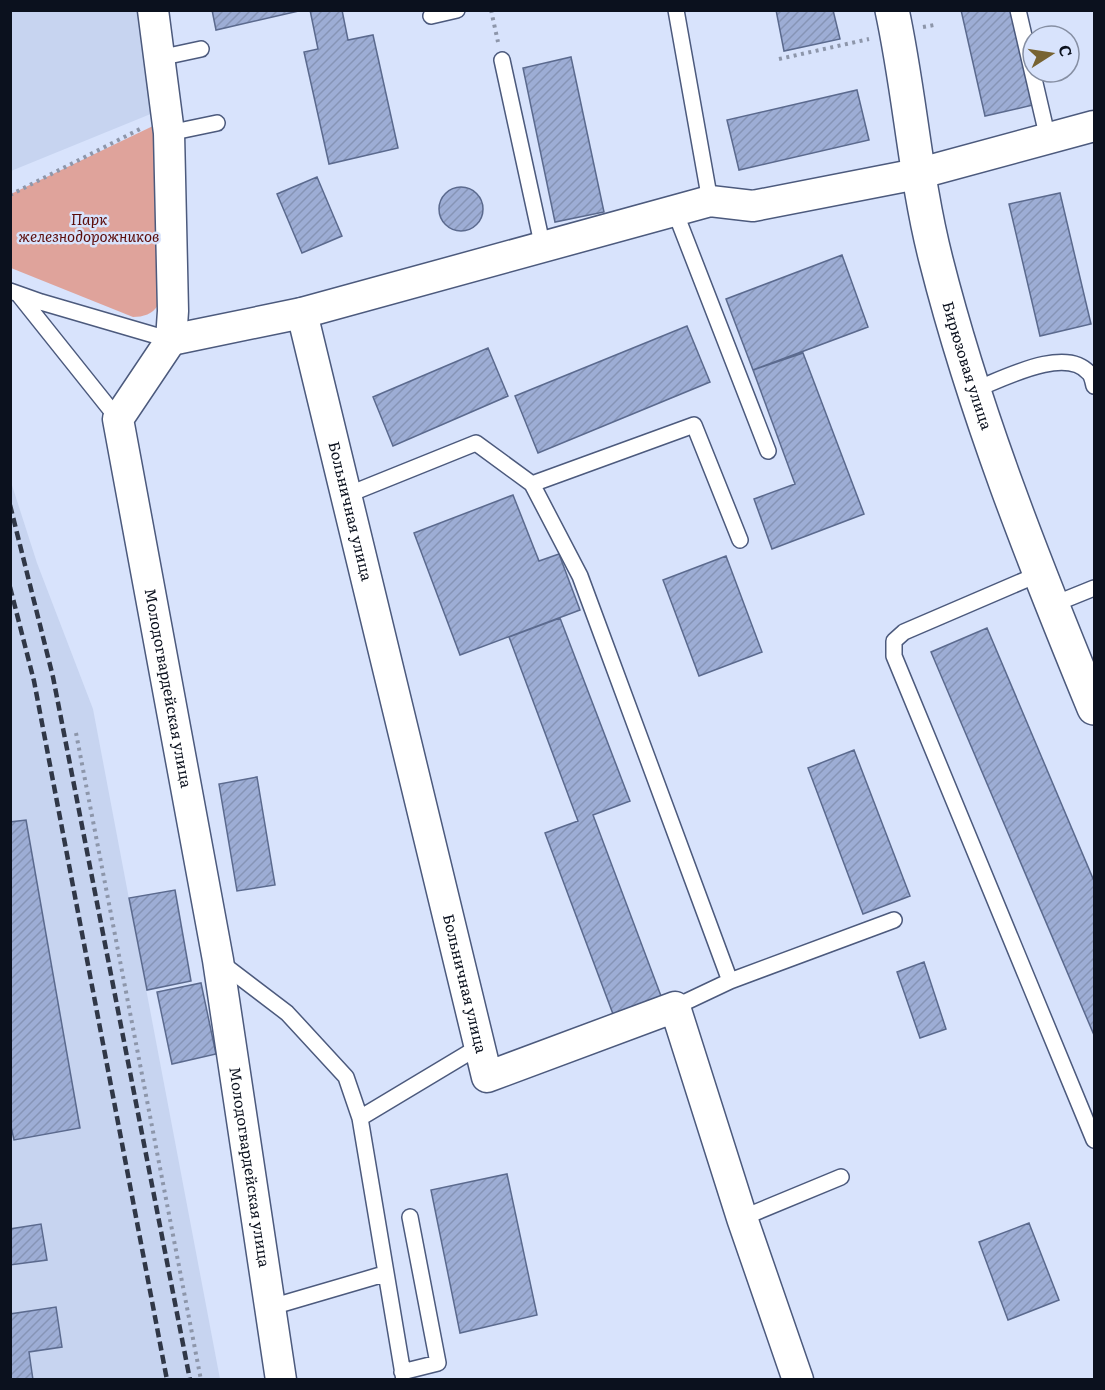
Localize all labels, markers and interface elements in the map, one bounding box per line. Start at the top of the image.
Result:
north arrow [1021,24,1081,84]
text: С [1054,43,1080,59]
park label: Парк железнодорожников [19,207,159,247]
street label: Бирюзовая улица [938,298,999,433]
street label: Больничная улица [324,439,380,584]
street label: Молодогвардейская улица [140,586,199,790]
street label: Больничная улица [438,911,494,1056]
street label: Молодогвардейская улица [224,1065,277,1270]

